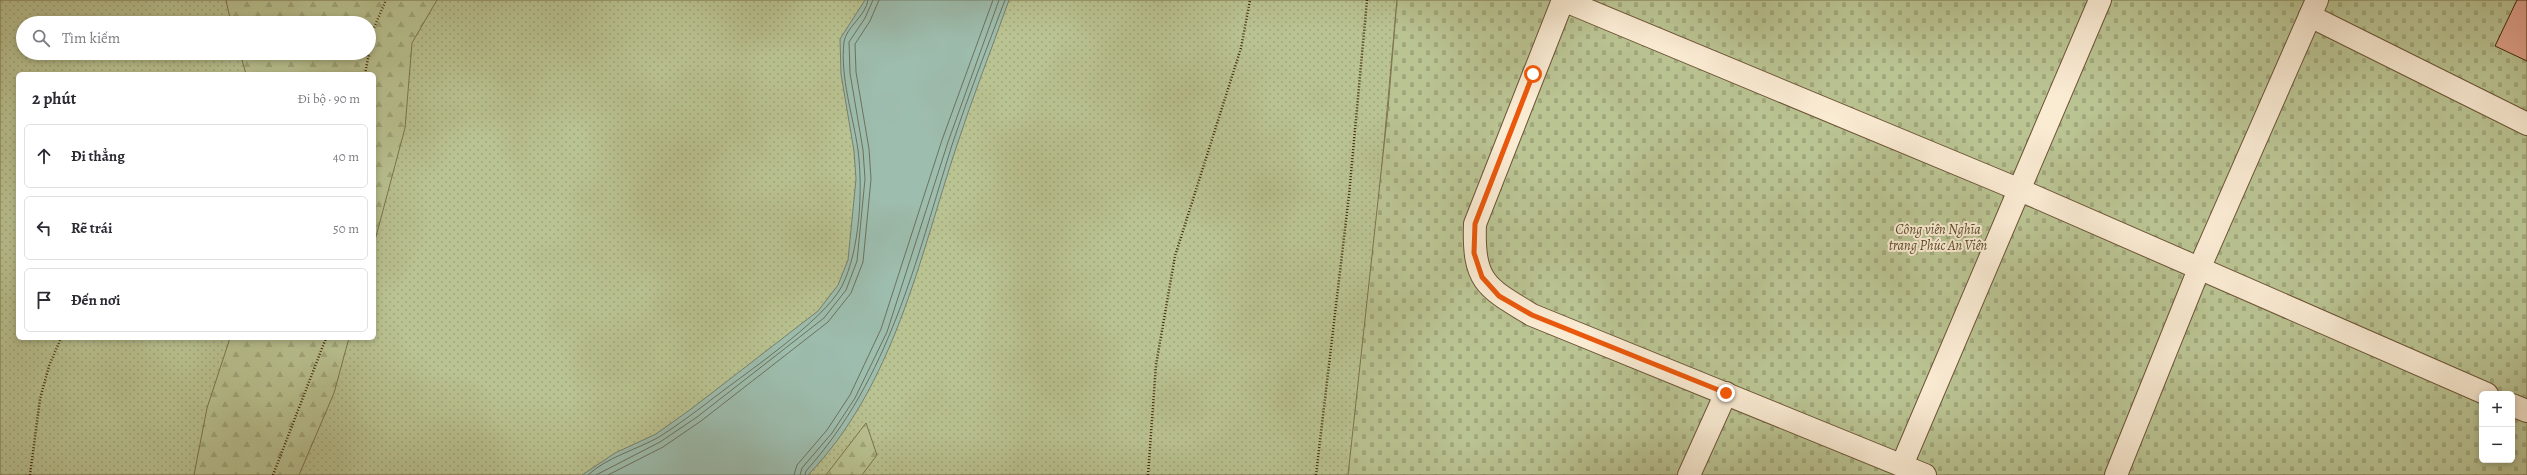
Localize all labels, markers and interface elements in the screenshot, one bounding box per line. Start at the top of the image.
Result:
search box [16,16,376,60]
icon: search [30,27,52,49]
text: Tìm kiếm [62,28,120,48]
route start [1524,65,1542,83]
text: 2 phút [32,87,76,110]
text: Đi bộ · 90 m [297,90,360,107]
icon: ahead [33,145,55,167]
text: Đi thẳng [71,146,125,166]
text: 40 m [333,148,359,165]
icon: left [33,217,55,239]
text: Rẽ trái [71,218,112,238]
text: 50 m [333,220,359,237]
park label: Công viên Nghĩa trang Phúc An Viên [1889,220,1987,255]
icon: arrive [33,289,55,311]
text: Đến nơi [71,290,120,310]
route end [1717,384,1735,402]
map controls [2479,391,2515,463]
button: + [2479,391,2515,427]
button: − [2479,427,2515,463]

